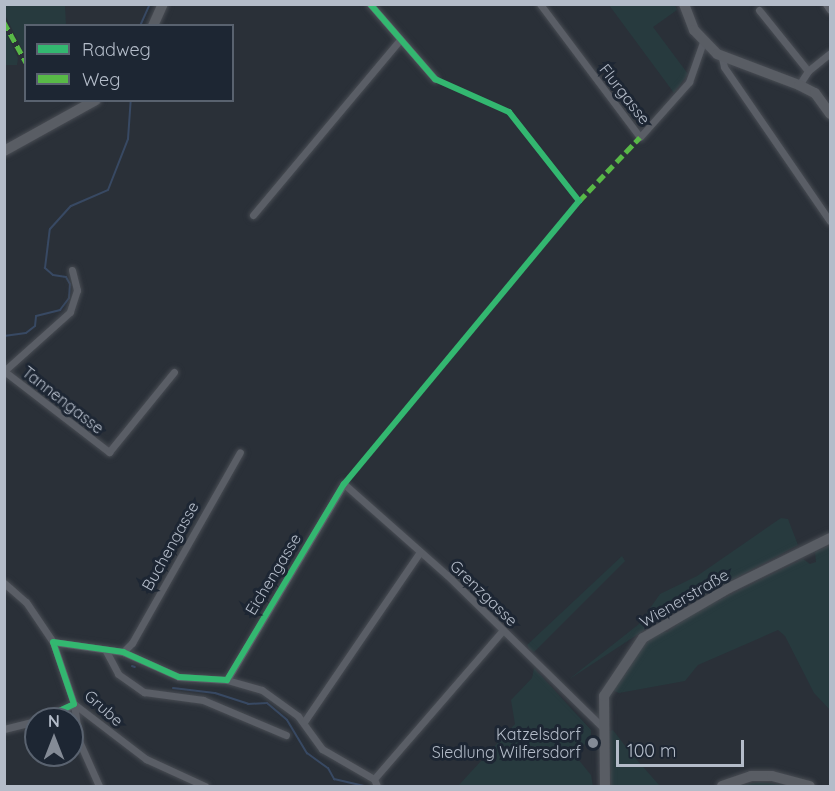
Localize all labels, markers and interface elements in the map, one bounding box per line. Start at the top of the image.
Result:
legend [24,24,234,102]
text: Radweg [82,38,151,61]
street label: Flurgasse [595,60,655,128]
text: Weg [82,68,120,91]
street label: Tannengasse [18,362,108,438]
street label: Buchengasse [138,498,202,594]
street label: Eichengasse [241,530,305,618]
street label: Grenzgasse [446,556,522,630]
street label: Wienerstraße [636,565,732,631]
street label: Grube [81,686,127,730]
north arrow [24,707,84,767]
text: N [48,711,60,731]
place label: Katzelsdorf Siedlung Wilfersdorf [432,724,581,762]
scale bar [619,728,746,766]
marker: Katzelsdorf Siedlung Wilfersdorf [586,736,600,750]
text: 100 m [627,739,676,762]

